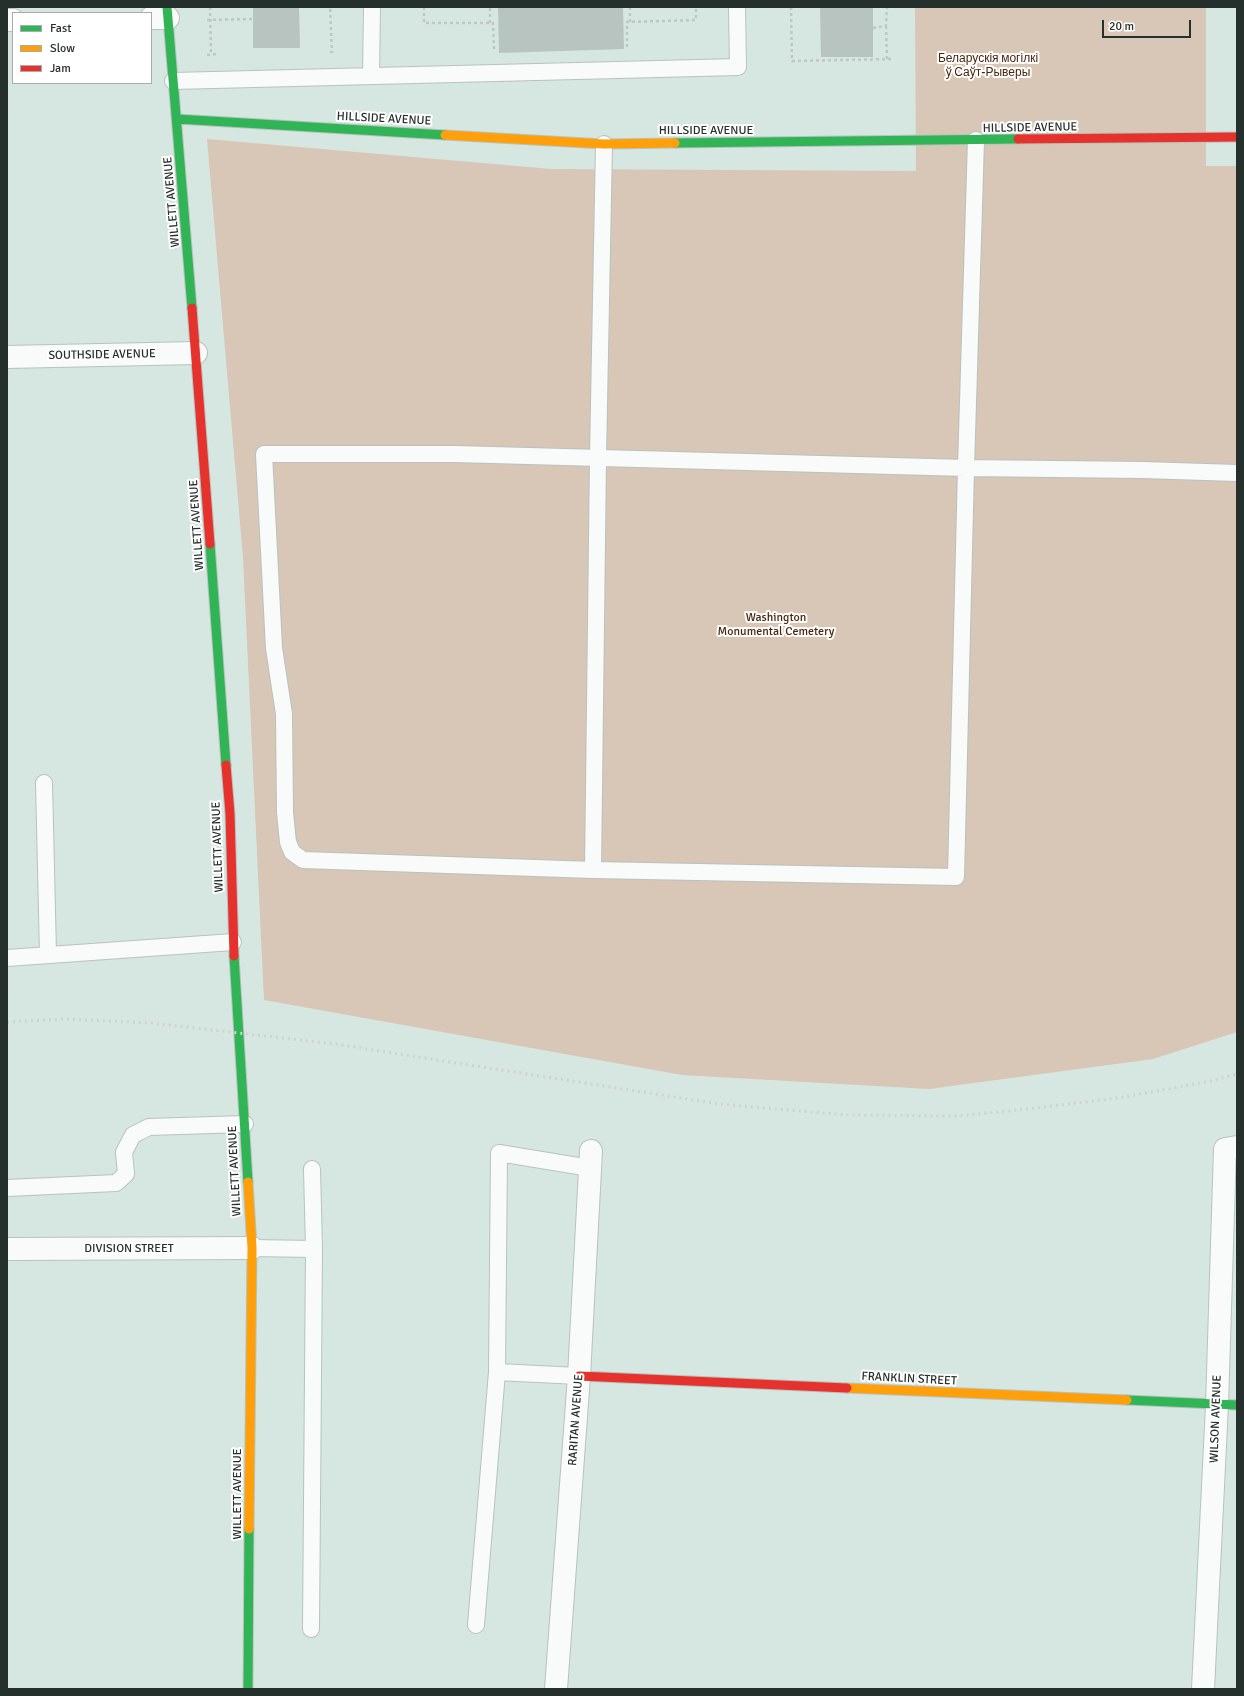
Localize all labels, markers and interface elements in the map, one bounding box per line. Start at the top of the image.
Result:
legend [12,12,152,84]
scale bar [1104,12,1193,38]
text: 20 m [1109,19,1134,34]
text: Fast [50,21,71,36]
text: Slow [50,41,75,56]
park label: Беларускія могілкі ў Саўт-Рыверы [938,52,1038,80]
text: Jam [50,61,71,76]
street label: HILLSIDE AVENUE [336,109,432,129]
street label: HILLSIDE AVENUE [983,120,1077,136]
street label: HILLSIDE AVENUE [659,124,753,138]
street label: WILLETT AVENUE [161,156,183,248]
street label: SOUTHSIDE AVENUE [48,347,156,363]
street label: WILLETT AVENUE [187,479,207,571]
park label: Washington Monumental Cemetery [718,611,834,639]
street label: WILLETT AVENUE [209,801,227,893]
street label: WILLETT AVENUE [225,1125,245,1217]
street label: DIVISION STREET [84,1242,174,1256]
street label: FRANKLIN STREET [861,1369,957,1389]
street label: RARITAN AVENUE [566,1374,586,1466]
street label: WILSON AVENUE [1207,1374,1225,1464]
street label: WILLETT AVENUE [231,1448,245,1540]

